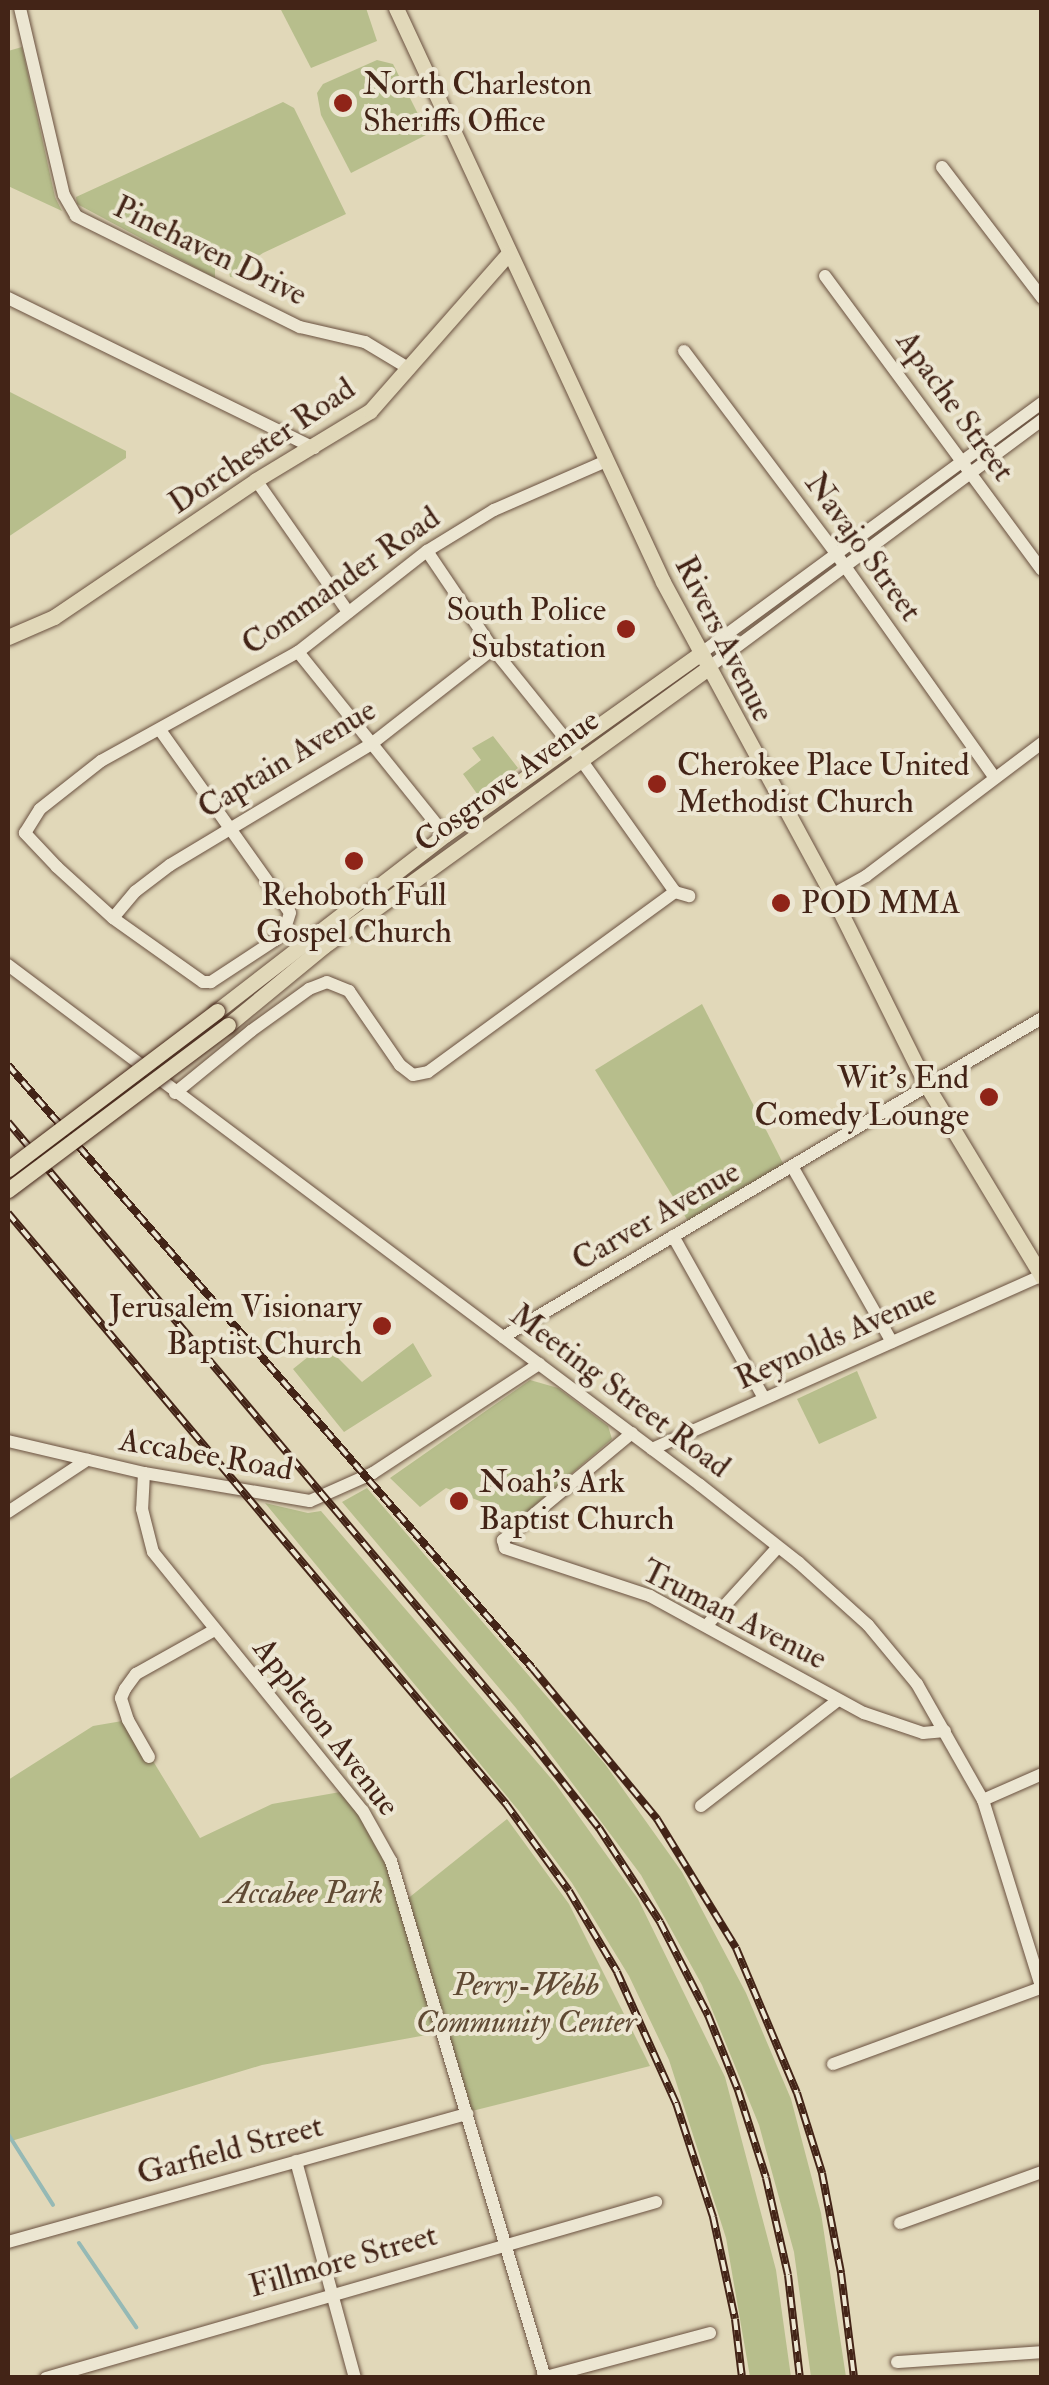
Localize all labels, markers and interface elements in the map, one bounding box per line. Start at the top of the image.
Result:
place label: North Charleston Sheriffs Office [363,66,592,141]
marker: North Charleston Sheriffs Office [332,92,354,114]
street label: Pinehaven Drive [107,188,313,314]
street label: Apache Street [888,323,1022,489]
street label: Dorchester Road [161,370,363,522]
street label: Navajo Street [796,465,930,629]
street label: Commander Road [235,499,447,663]
street label: Rivers Avenue [666,550,782,728]
place label: South Police Substation [447,592,606,667]
marker: South Police Substation [615,618,637,640]
street label: Captain Avenue [191,691,383,827]
street label: Cosgrove Avenue [407,701,607,861]
place label: Cherokee Place United Methodist Church [677,747,969,822]
marker: Cherokee Place United Methodist Church [646,773,668,795]
marker: Rehoboth Full Gospel Church [343,850,365,872]
place label: Rehoboth Full Gospel Church [256,877,452,952]
place label: POD MMA [801,884,960,922]
marker: POD MMA [770,892,792,914]
place label: Wit's End Comedy Lounge [755,1060,969,1135]
marker: Wit's End Comedy Lounge [978,1086,1000,1108]
street label: Carver Avenue [565,1153,747,1279]
street label: Reynolds Avenue [730,1276,942,1398]
place label: Jerusalem Visionary Baptist Church [109,1289,362,1364]
street label: Meeting Street Road [502,1296,738,1486]
marker: Jerusalem Visionary Baptist Church [371,1315,393,1337]
street label: Accabee Road [116,1421,296,1489]
place label: Noah's Ark Baptist Church [479,1464,674,1539]
marker: Noah's Ark Baptist Church [448,1490,470,1512]
street label: Truman Avenue [635,1552,833,1678]
street label: Appleton Avenue [245,1630,407,1824]
park label: Accabee Park [225,1874,383,1912]
park label: Perry-Webb Community Center [416,1967,636,2042]
street label: Garfield Street [133,2107,327,2193]
street label: Fillmore Street [245,2216,441,2306]

